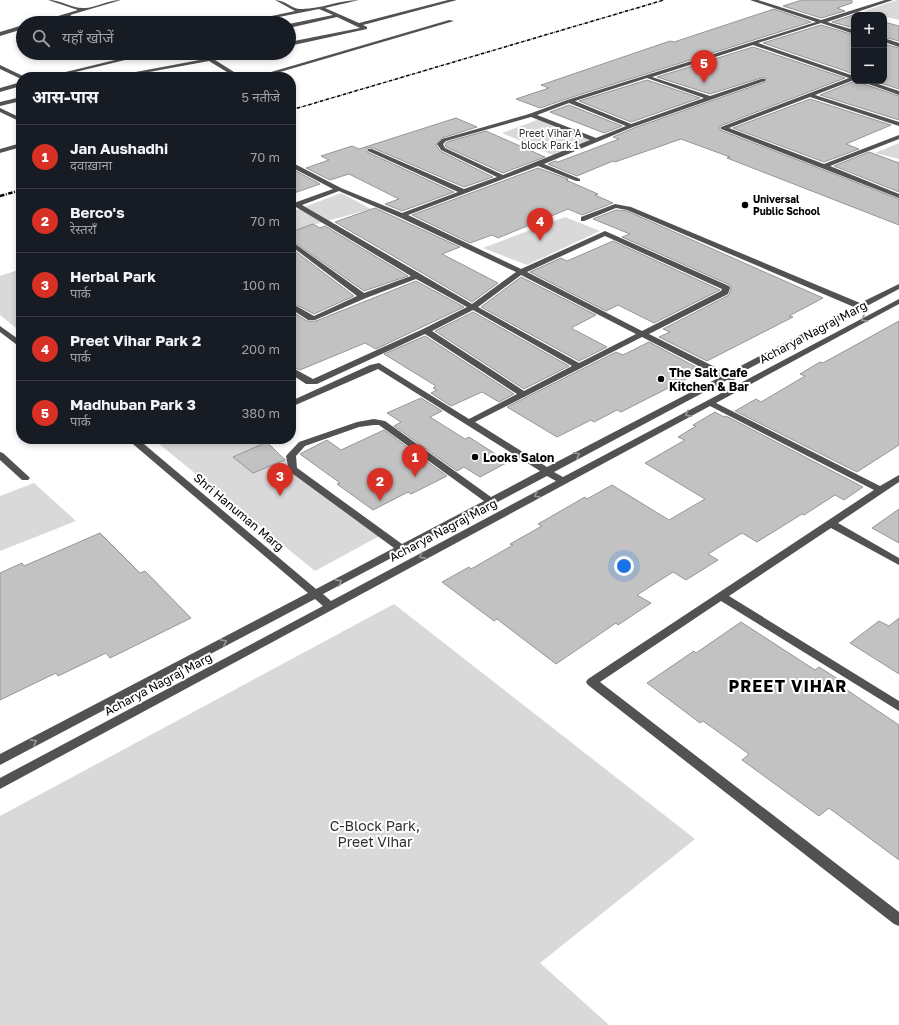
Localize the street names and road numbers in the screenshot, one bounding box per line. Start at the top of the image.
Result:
street label: Acharya Nagraj Marg [757,297,869,367]
street label: Shri Hanuman Marg [191,470,287,554]
street label: Acharya Nagraj Marg [387,495,499,565]
street label: Acharya Nagraj Marg [102,649,214,719]

